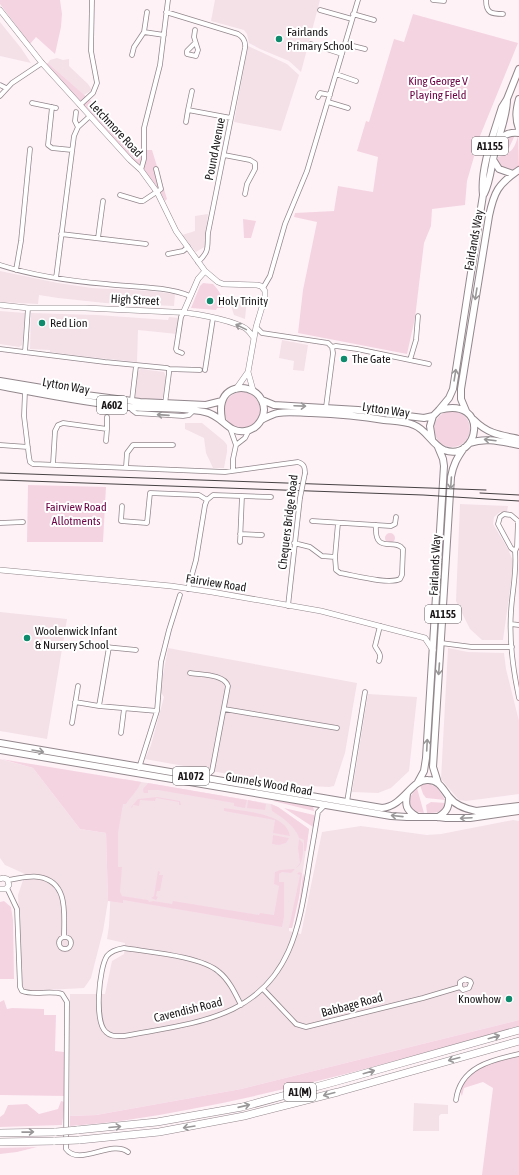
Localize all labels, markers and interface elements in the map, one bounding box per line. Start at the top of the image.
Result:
place label: Fairlands Primary School [287,25,354,53]
marker: Fairlands Primary School [274,34,284,44]
park label: King George V Playing Field [408,74,468,102]
street label: Letchmore Road [86,98,146,160]
street label: Pound Avenue [202,116,228,182]
road number: A1155 [472,137,508,155]
street label: Fairlands Way [462,208,486,271]
one-way arrow [472,287,480,300]
street label: High Street [110,292,160,308]
place label: Holy Trinity [218,294,268,308]
marker: Holy Trinity [205,296,215,306]
place label: Red Lion [50,316,88,330]
marker: Red Lion [37,318,47,328]
one-way arrow [236,323,248,330]
place label: The Gate [352,352,391,366]
marker: The Gate [339,354,349,364]
one-way arrow [451,369,459,382]
street label: Lytton Way [41,375,91,397]
road number: A602 [97,396,127,414]
street label: Lytton Way [361,400,411,420]
one-way arrow [293,402,306,410]
one-way arrow [157,412,170,419]
one-way arrow [484,436,497,444]
street label: Chequers Bridge Road [275,474,301,570]
one-way arrow [447,476,454,489]
park label: Fairview Road Allotments [45,500,107,528]
street label: Fairlands Way [426,534,444,596]
street label: Fairview Road [185,571,247,595]
road number: A1155 [425,605,461,623]
place label: Woolenwick Infant & Nursery School [35,624,118,652]
marker: Woolenwick Infant & Nursery School [22,633,32,643]
one-way arrow [436,662,443,675]
one-way arrow [423,739,431,752]
one-way arrow [31,747,44,755]
road number: A1072 [173,767,209,785]
street label: Gunnels Wood Road [224,769,314,799]
one-way arrow [391,812,404,820]
one-way arrow [460,814,473,821]
street label: Babbage Road [320,990,384,1020]
place label: Knowhow [458,992,501,1006]
marker: Knowhow [504,994,514,1004]
street label: Cavendish Road [152,995,224,1025]
one-way arrow [488,1033,501,1040]
one-way arrow [448,1056,461,1063]
one-way arrow [362,1068,375,1075]
road number: A1(M) [284,1083,316,1101]
one-way arrow [323,1091,336,1098]
one-way arrow [237,1102,250,1110]
one-way arrow [183,1123,196,1131]
one-way arrow [108,1124,121,1131]
one-way arrow [21,1128,34,1136]

